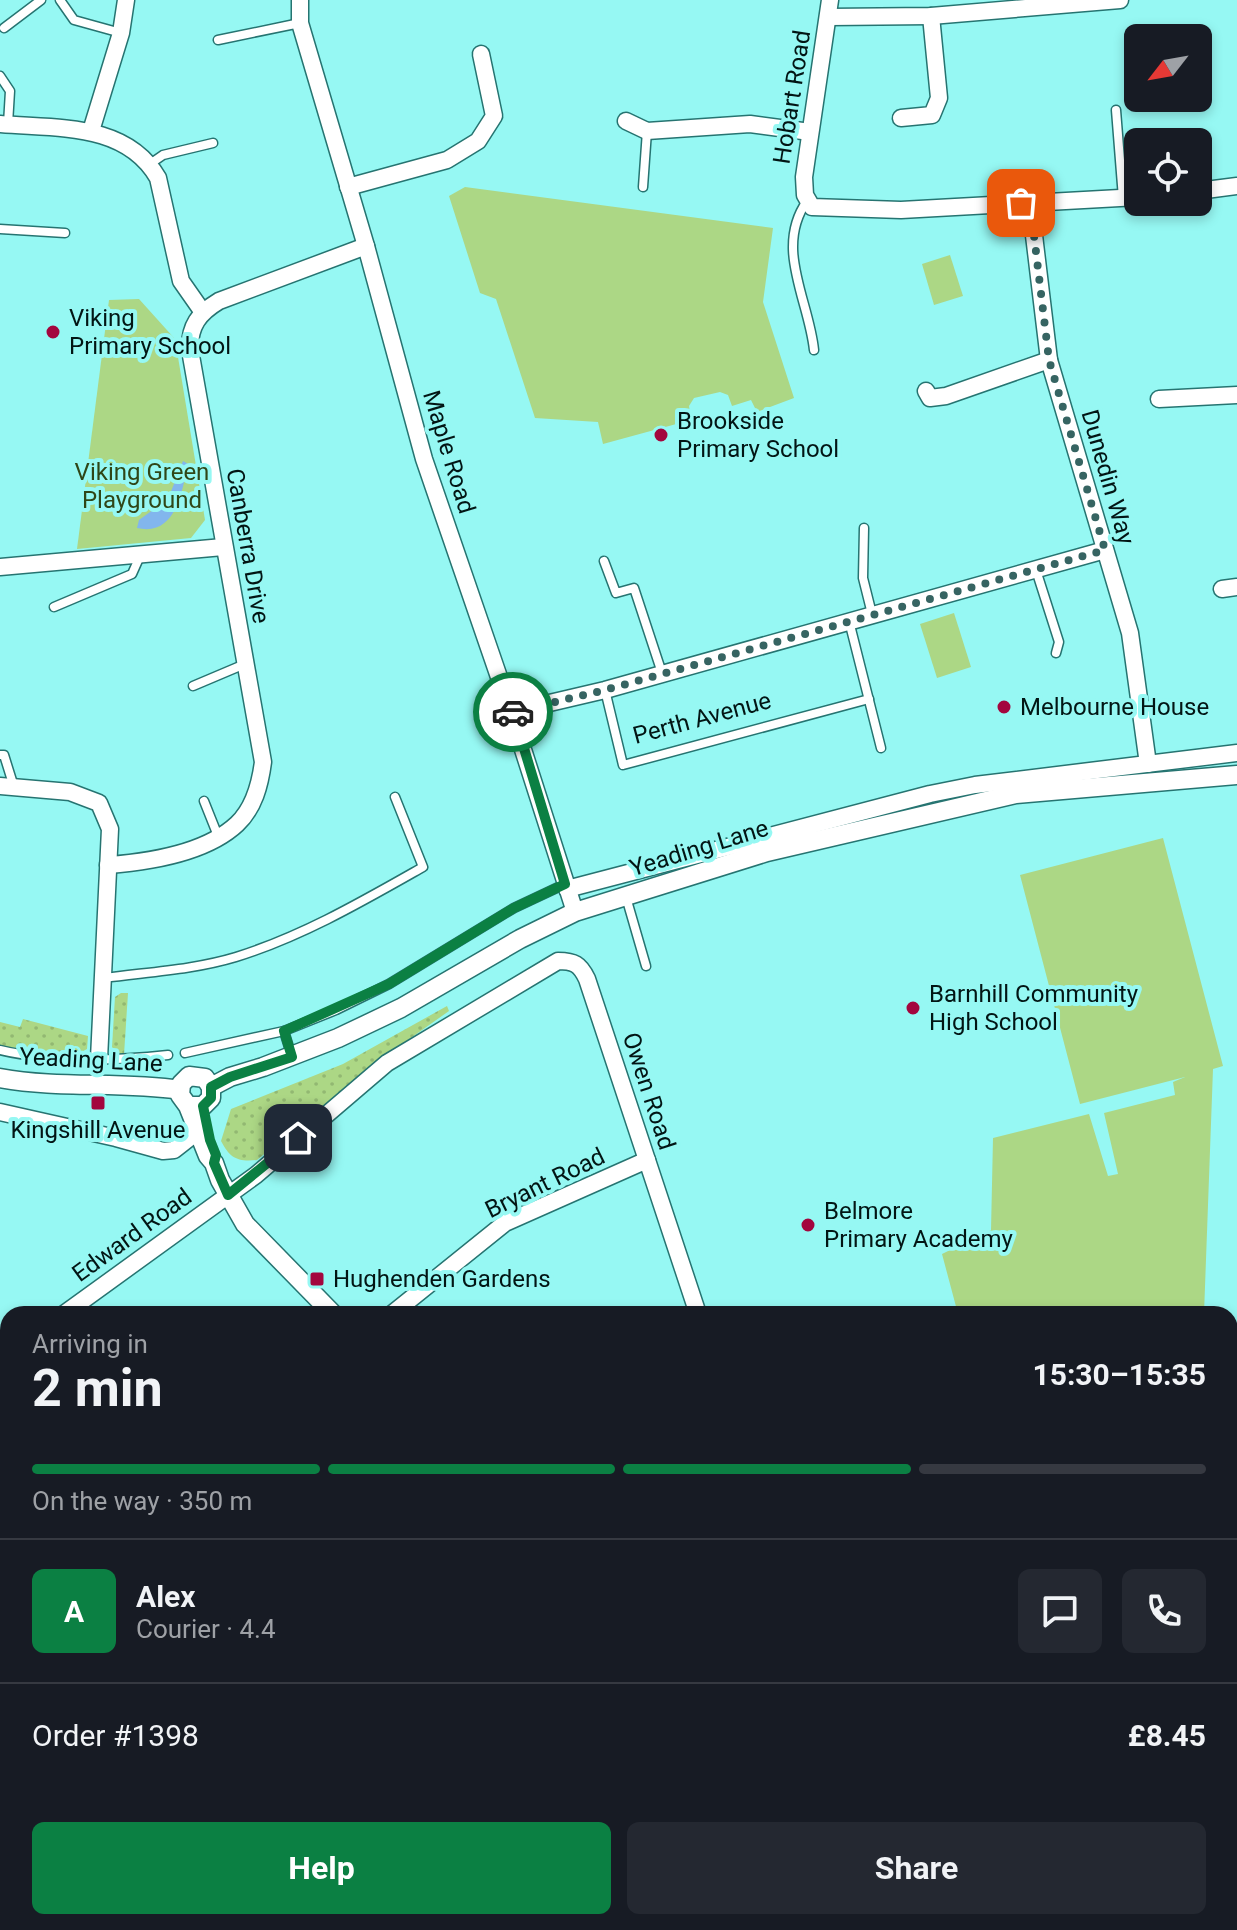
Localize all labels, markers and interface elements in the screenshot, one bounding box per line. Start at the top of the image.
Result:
north arrow [1124,24,1212,112]
map controls [1124,24,1212,216]
street label: Hobart Road [768,28,816,166]
button: locate [1124,128,1212,216]
pin [987,169,1055,237]
icon: bag [999,181,1043,225]
place label: Viking Primary School [69,304,231,360]
marker: Viking Primary School [44,323,62,341]
street label: Maple Road [417,387,481,517]
street label: Dunedin Way [1075,406,1141,548]
place label: Brookside Primary School [677,407,839,463]
marker: Brookside Primary School [652,426,670,444]
park label: Viking Green Playground [75,458,209,514]
street label: Canberra Drive [221,466,275,626]
courier [473,672,553,752]
street label: Perth Avenue [630,686,774,750]
icon: car [491,690,535,734]
place label: Melbourne House [1020,693,1209,721]
marker: Melbourne House [995,698,1013,716]
street label: Yeading Lane [626,814,772,882]
place label: Barnhill Community High School [929,980,1139,1036]
marker: Barnhill Community High School [904,999,922,1017]
street label: Owen Road [617,1029,681,1153]
street label: Yeading Lane [19,1042,163,1078]
marker: Kingshill Avenue [89,1094,107,1112]
pin [264,1104,332,1172]
place label: Kingshill Avenue [10,1116,186,1144]
icon: home [276,1116,320,1160]
street label: Bryant Road [481,1142,609,1224]
street label: Edward Road [67,1182,197,1288]
place label: Belmore Primary Academy [824,1197,1013,1253]
marker: Belmore Primary Academy [799,1216,817,1234]
place label: Hughenden Gardens [333,1265,551,1293]
marker: Hughenden Gardens [308,1270,326,1288]
text: Arriving in [32,1329,148,1359]
text: 15:30–15:35 [1032,1357,1206,1392]
text: 2 min [32,1358,163,1419]
text: On the way · 350 m [32,1486,252,1516]
button: chat [1018,1569,1102,1653]
button: phone [1122,1569,1206,1653]
text: Alex [136,1579,196,1614]
text: A [64,1594,84,1629]
text: Courier · 4.4 [136,1614,276,1644]
text: Order #1398 [32,1718,199,1753]
text: £8.45 [1128,1718,1206,1753]
button: Help [32,1822,611,1914]
button: Share [627,1822,1206,1914]

